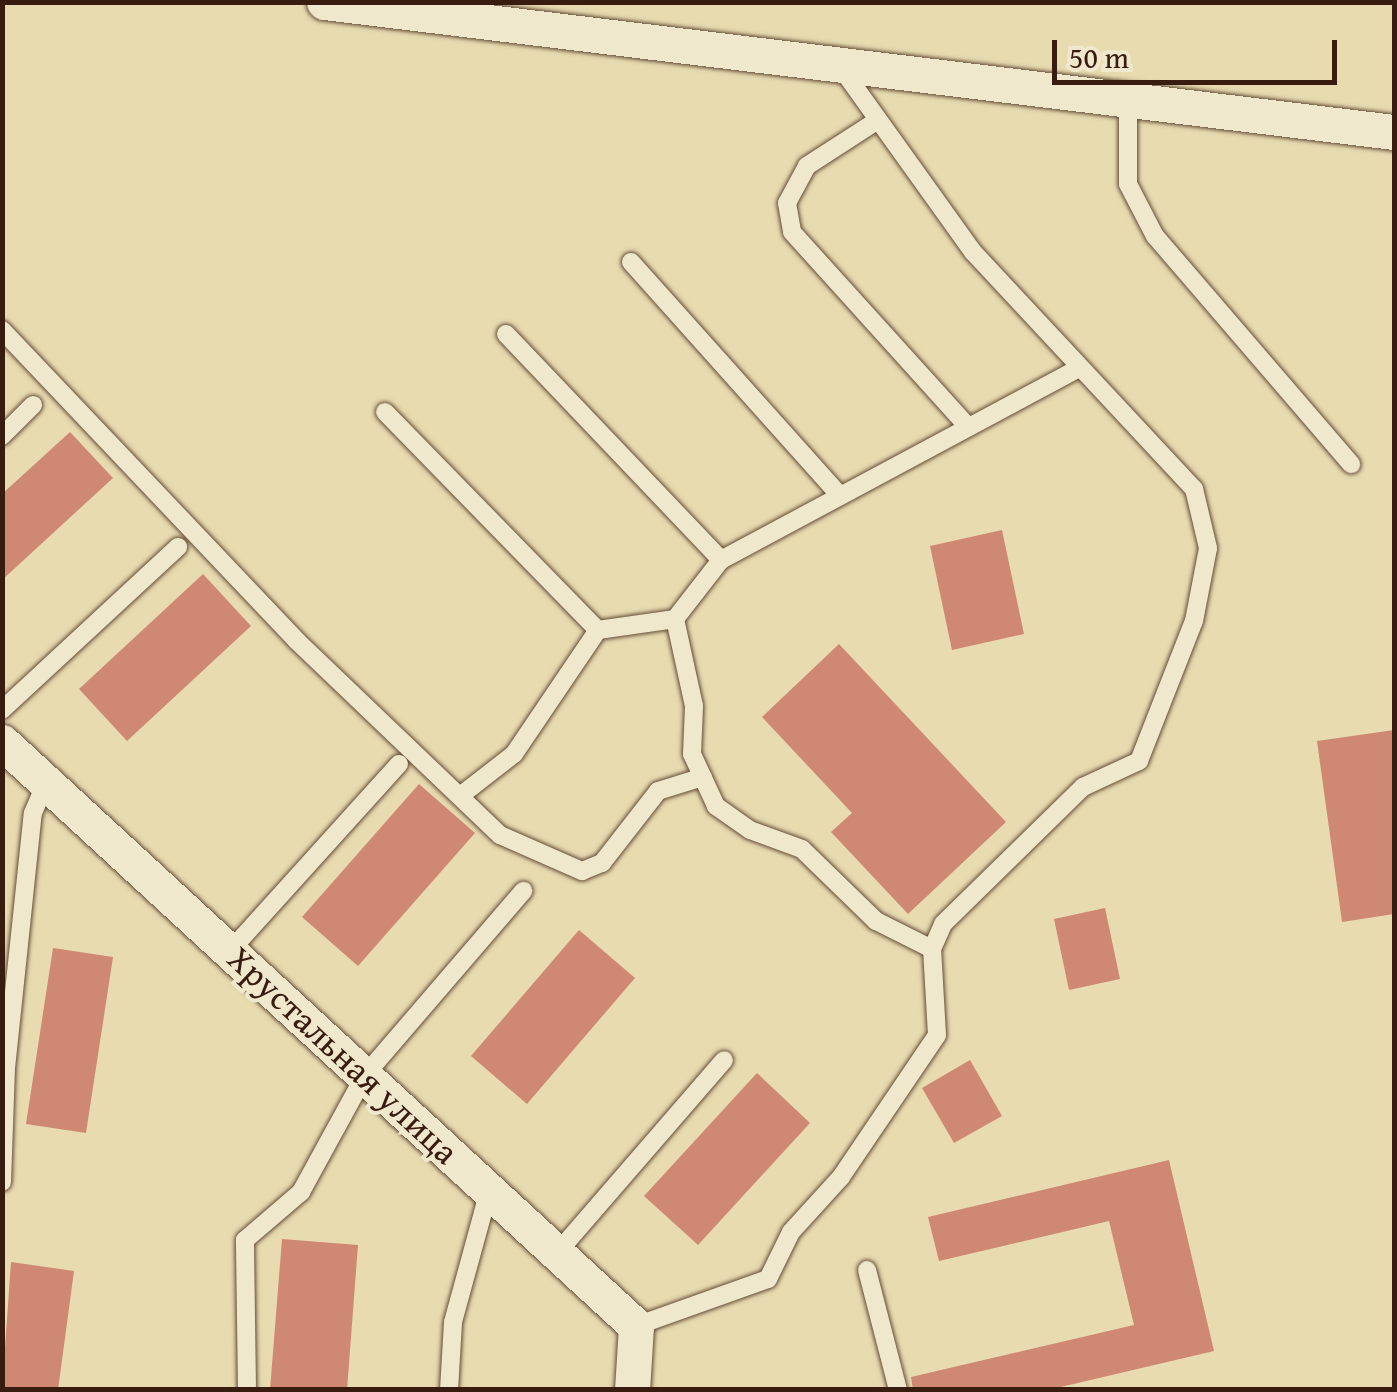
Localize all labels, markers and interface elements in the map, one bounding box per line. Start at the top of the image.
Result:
scale bar [1057,20,1342,82]
text: 50 m [1069,35,1129,79]
street label: Хрустальная улица [219,937,467,1173]

